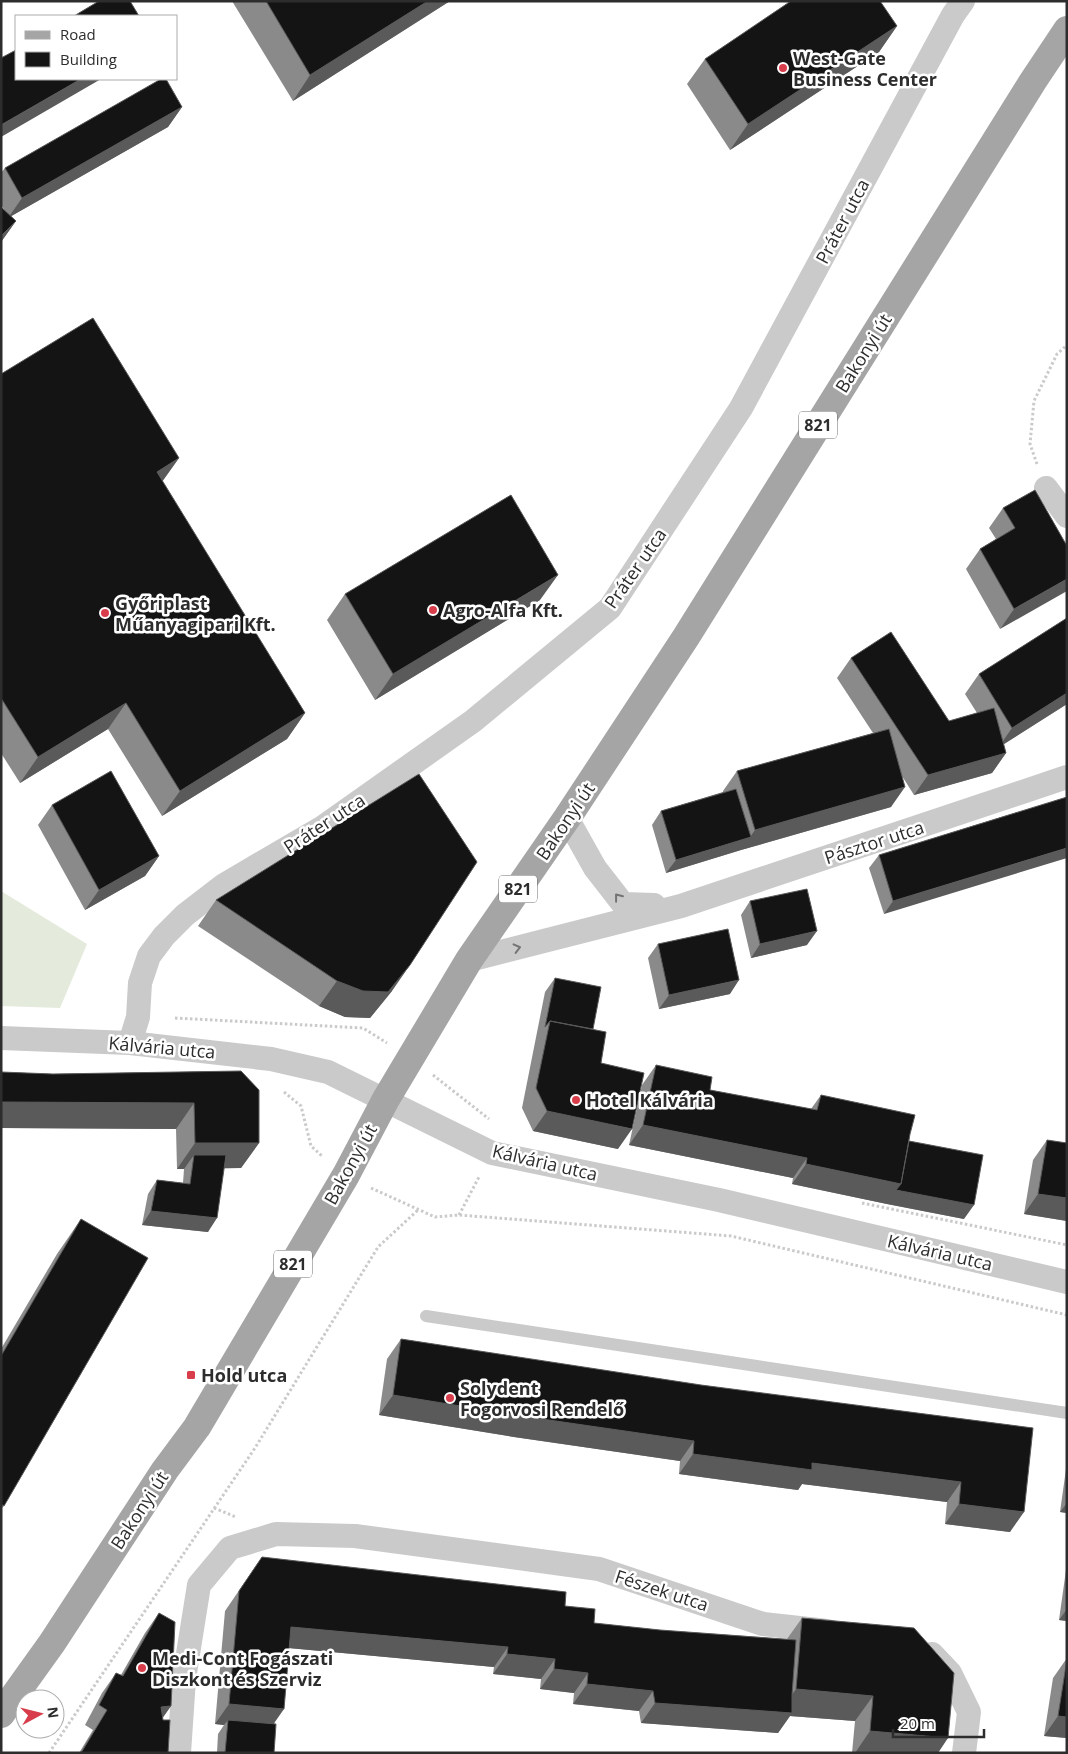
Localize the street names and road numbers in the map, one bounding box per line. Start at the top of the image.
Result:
street label: Práter utca [810,174,874,268]
street label: Bakonyi út [829,309,897,397]
road number: 821 [799,412,837,438]
street label: Práter utca [599,523,671,613]
street label: Bakonyi út [530,778,600,864]
street label: Práter utca [279,788,369,858]
street label: Pásztor utca [821,815,927,869]
road number: 821 [499,876,537,902]
street label: Kálvária utca [108,1030,216,1064]
street label: Bakonyi út [318,1119,382,1209]
street label: Kálvária utca [490,1138,600,1186]
street label: Kálvária utca [885,1228,995,1276]
road number: 821 [274,1250,312,1278]
street label: Bakonyi út [105,1466,173,1554]
street label: Fészek utca [612,1564,712,1616]

